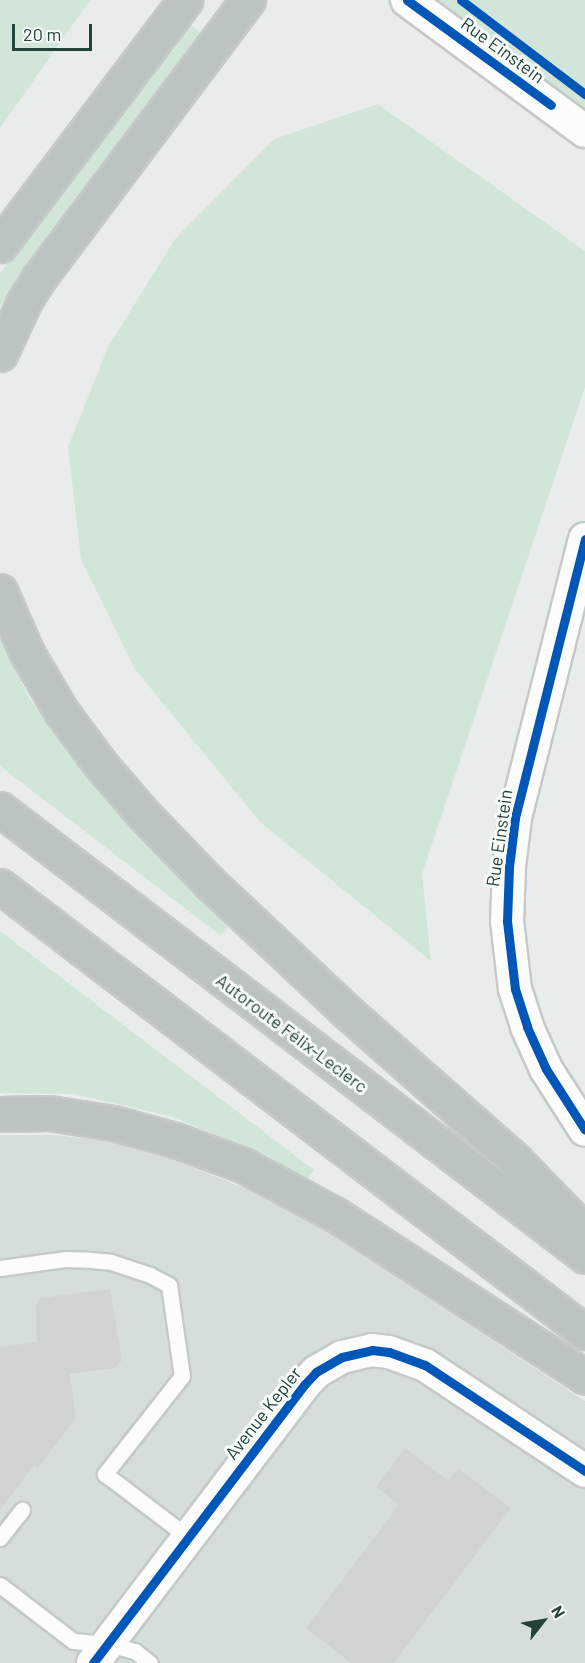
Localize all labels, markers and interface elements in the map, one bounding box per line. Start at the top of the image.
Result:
scale bar [15,12,94,50]
street label: Rue Einstein [457,13,549,87]
text: 20 m [23,23,61,45]
street label: Rue Einstein [481,788,517,888]
street label: Autoroute Félix-Leclerc [212,969,372,1097]
street label: Avenue Kepler [220,1362,306,1464]
north arrow [513,1591,573,1651]
text: N [548,1602,570,1621]

